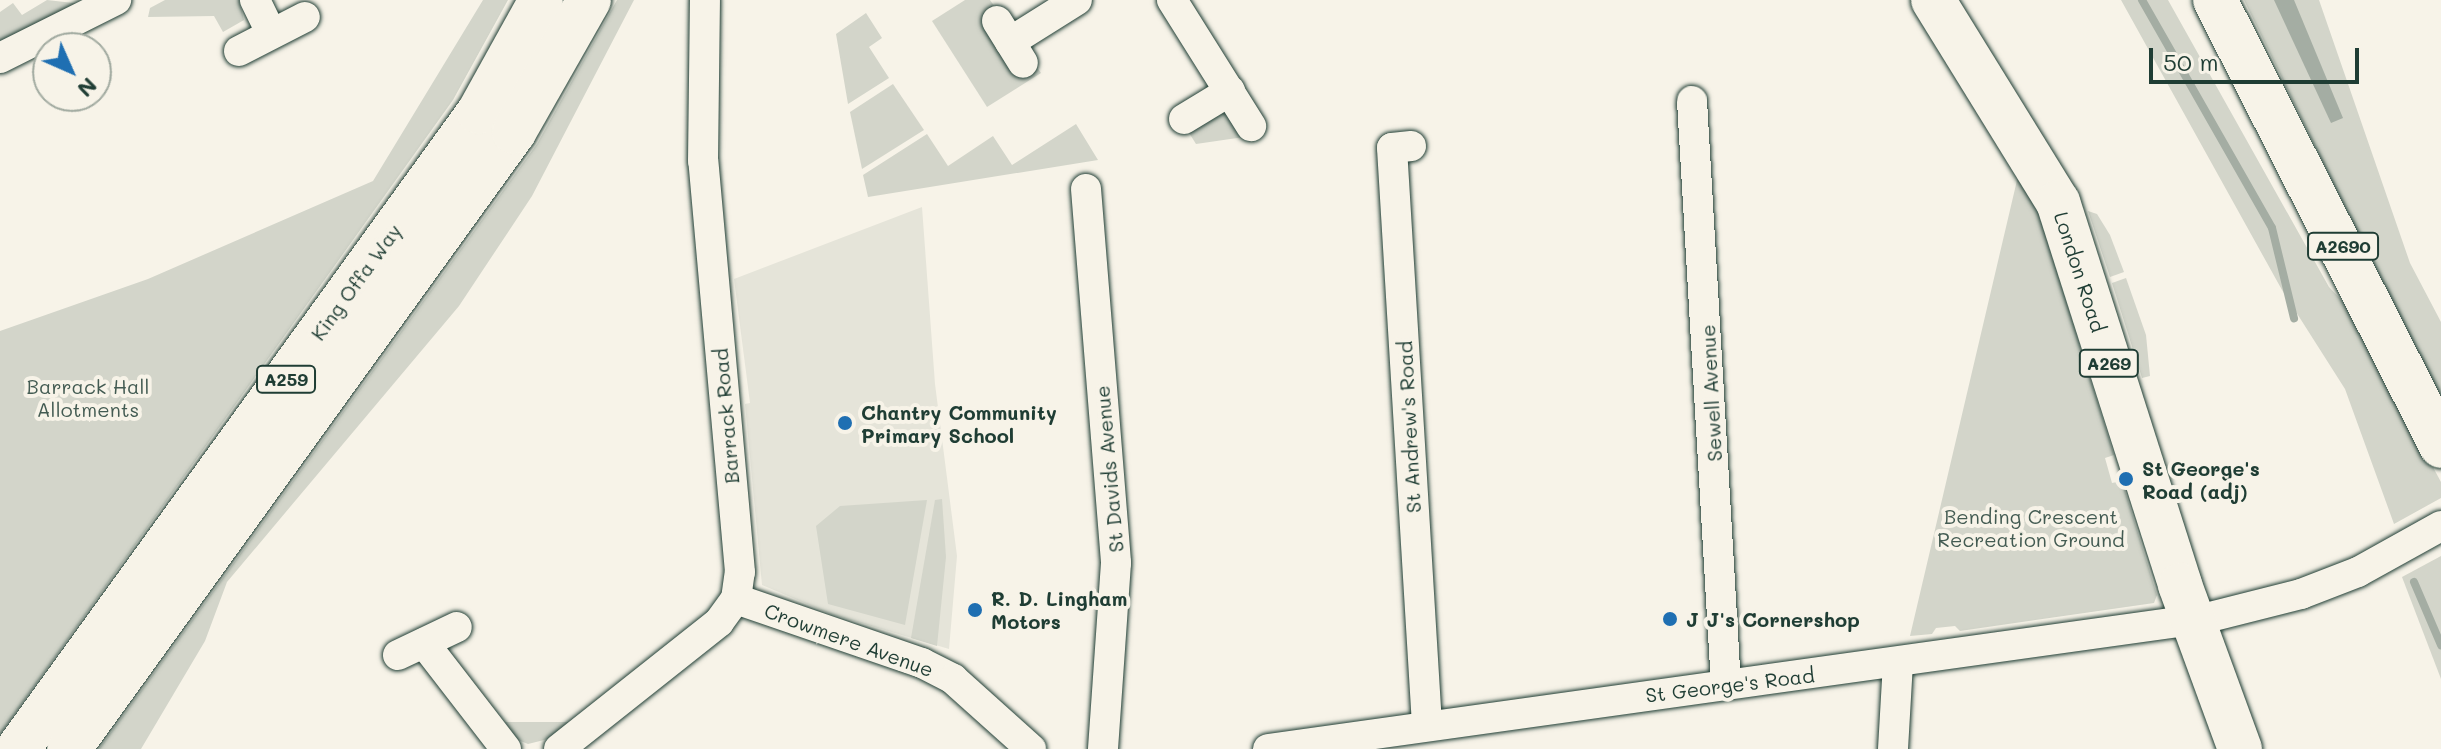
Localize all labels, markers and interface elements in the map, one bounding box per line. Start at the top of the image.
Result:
north arrow [32,32,112,112]
scale bar [2153,32,2363,82]
text: 50 m [2163,46,2219,77]
text: N [72,72,104,104]
street label: London Road [2049,209,2111,335]
street label: King Offa Way [306,219,406,345]
road number: A2690 [2307,232,2379,260]
street label: Sewell Avenue [1695,324,1727,462]
street label: St Andrew's Road [1393,340,1425,514]
street label: Barrack Road [708,347,744,485]
road number: A269 [2077,349,2141,377]
road number: A259 [256,365,316,393]
park label: Barrack Hall Allotments [27,374,149,421]
street label: St Davids Avenue [1090,385,1128,553]
place label: Chantry Community Primary School [861,400,1057,447]
marker: Chantry Community Primary School [836,414,854,432]
place label: St George's Road (adj) [2142,456,2260,503]
marker: St George's Road (adj) [2117,470,2135,488]
park label: Bending Crescent Recreation Ground [1937,504,2125,551]
place label: R. D. Lingham Motors [991,586,1127,633]
street label: Crowmere Avenue [761,598,937,682]
marker: R. D. Lingham Motors [966,601,984,619]
place label: J J's Cornershop [1686,607,1860,631]
marker: J J's Cornershop [1661,610,1679,628]
street label: St George's Road [1644,663,1816,707]

